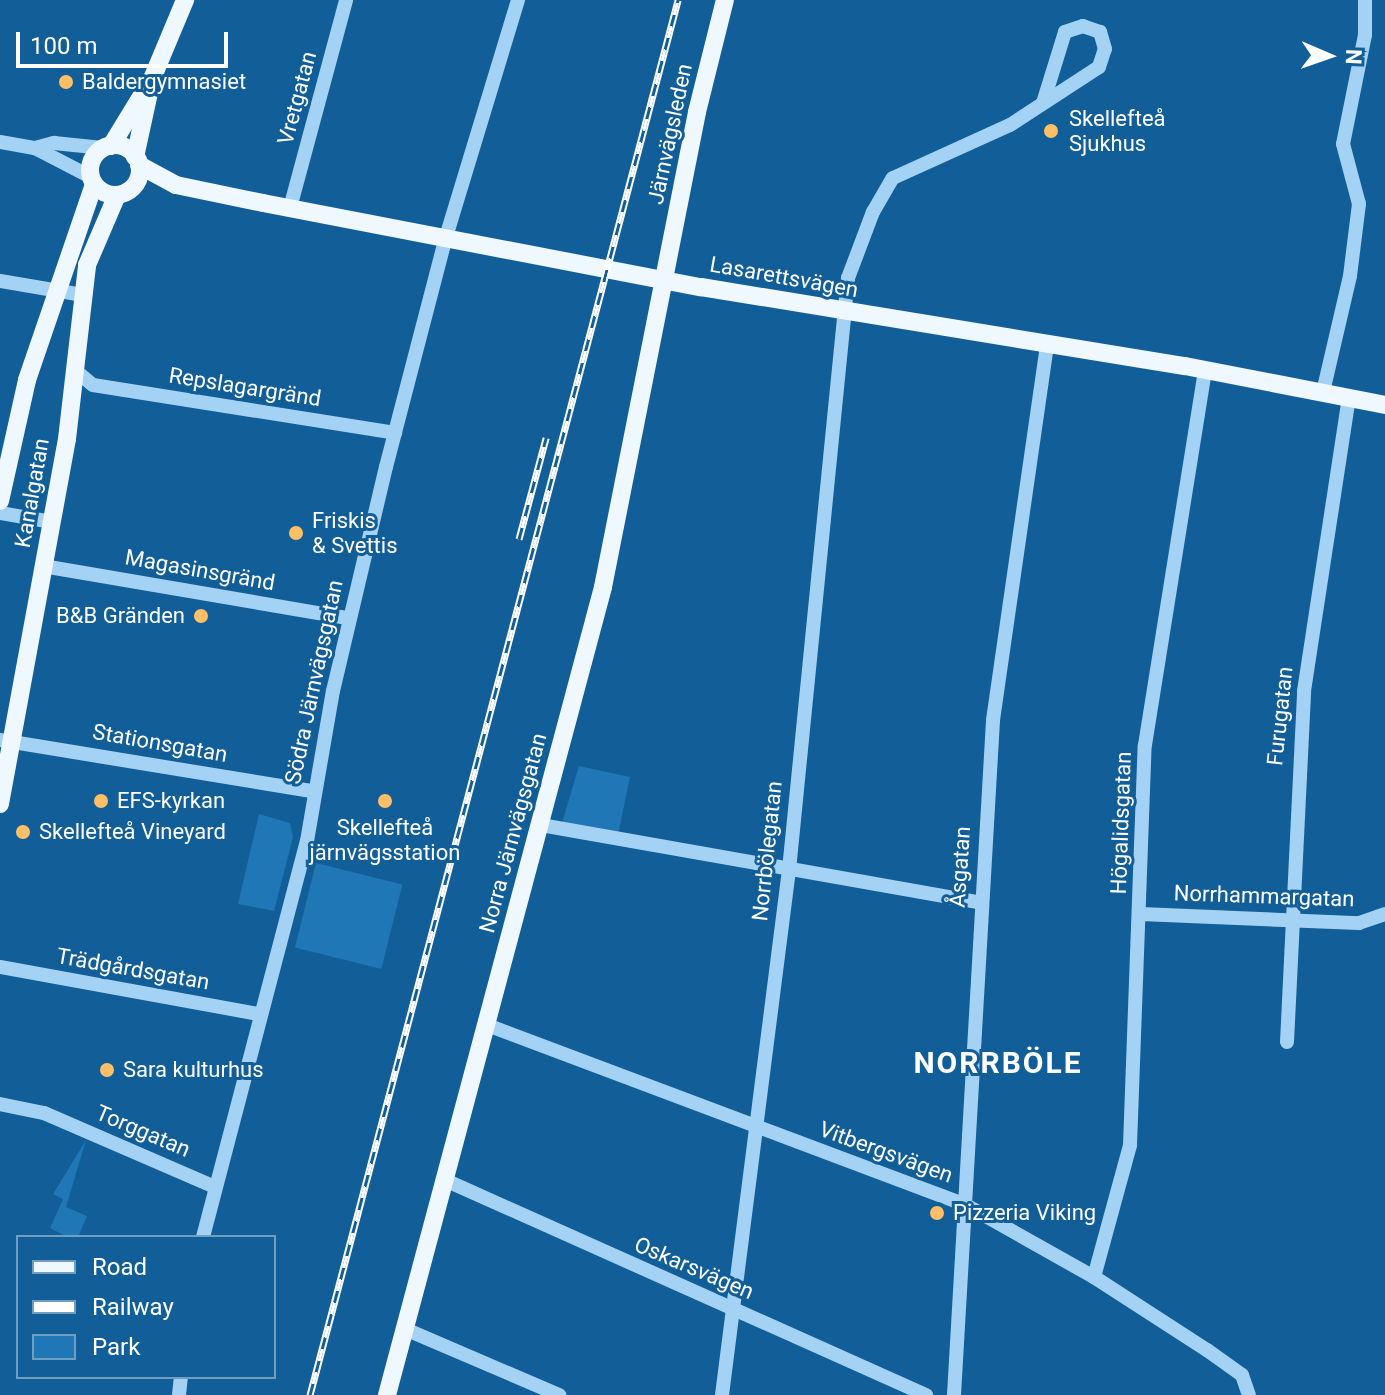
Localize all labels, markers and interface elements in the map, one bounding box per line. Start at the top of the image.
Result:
scale bar [20,16,232,66]
north arrow [1289,16,1369,96]
text: 100 m [30,32,97,60]
street label: Vretgatan [272,48,322,148]
text: N [1341,49,1366,65]
street label: Järnvägsleden [642,61,698,207]
place label: Baldergymnasiet [82,69,246,95]
marker: Baldergymnasiet [57,73,75,91]
place label: Skellefteå Sjukhus [1069,105,1166,156]
marker: Skellefteå Sjukhus [1040,120,1062,142]
street label: Lasarettsvägen [708,251,860,303]
street label: Repslagargränd [167,362,323,412]
street label: Kanalgatan [9,436,55,550]
place label: Friskis & Svettis [312,507,397,558]
marker: Friskis & Svettis [287,524,305,542]
street label: Magasinsgränd [123,544,277,596]
street label: Södra Järnvägsgatan [279,578,349,786]
place label: B&B Gränden [56,603,185,629]
marker: B&B Gränden [192,607,210,625]
street label: Furugatan [1262,665,1298,767]
street label: Stationsgatan [91,718,229,768]
street label: Norra Järnvägsgatan [474,730,552,936]
street label: Högalidsgatan [1105,751,1137,895]
street label: Norrbölegatan [747,780,787,922]
place label: EFS-kyrkan [117,788,225,814]
marker: EFS-kyrkan [92,792,110,810]
marker: Skellefteå järnvägsstation [376,792,394,810]
place label: Skellefteå järnvägsstation [310,814,460,866]
place label: Skellefteå Vineyard [39,819,226,845]
marker: Skellefteå Vineyard [14,823,32,841]
street label: Åsgatan [944,826,976,908]
street label: Norrhammargatan [1173,880,1355,912]
street label: Trädgårdsgatan [55,943,211,995]
district label: NORRBÖLE [913,1045,1083,1081]
place label: Sara kulturhus [123,1057,263,1083]
marker: Sara kulturhus [98,1061,116,1079]
street label: Torggatan [92,1099,194,1163]
street label: Vitbergsvägen [816,1116,956,1188]
place label: Pizzeria Viking [953,1200,1096,1226]
marker: Pizzeria Viking [928,1204,946,1222]
street label: Oskarsvägen [630,1231,758,1305]
legend [16,1235,276,1379]
text: Road [92,1253,147,1281]
text: Railway [92,1293,174,1321]
text: Park [92,1333,140,1361]

